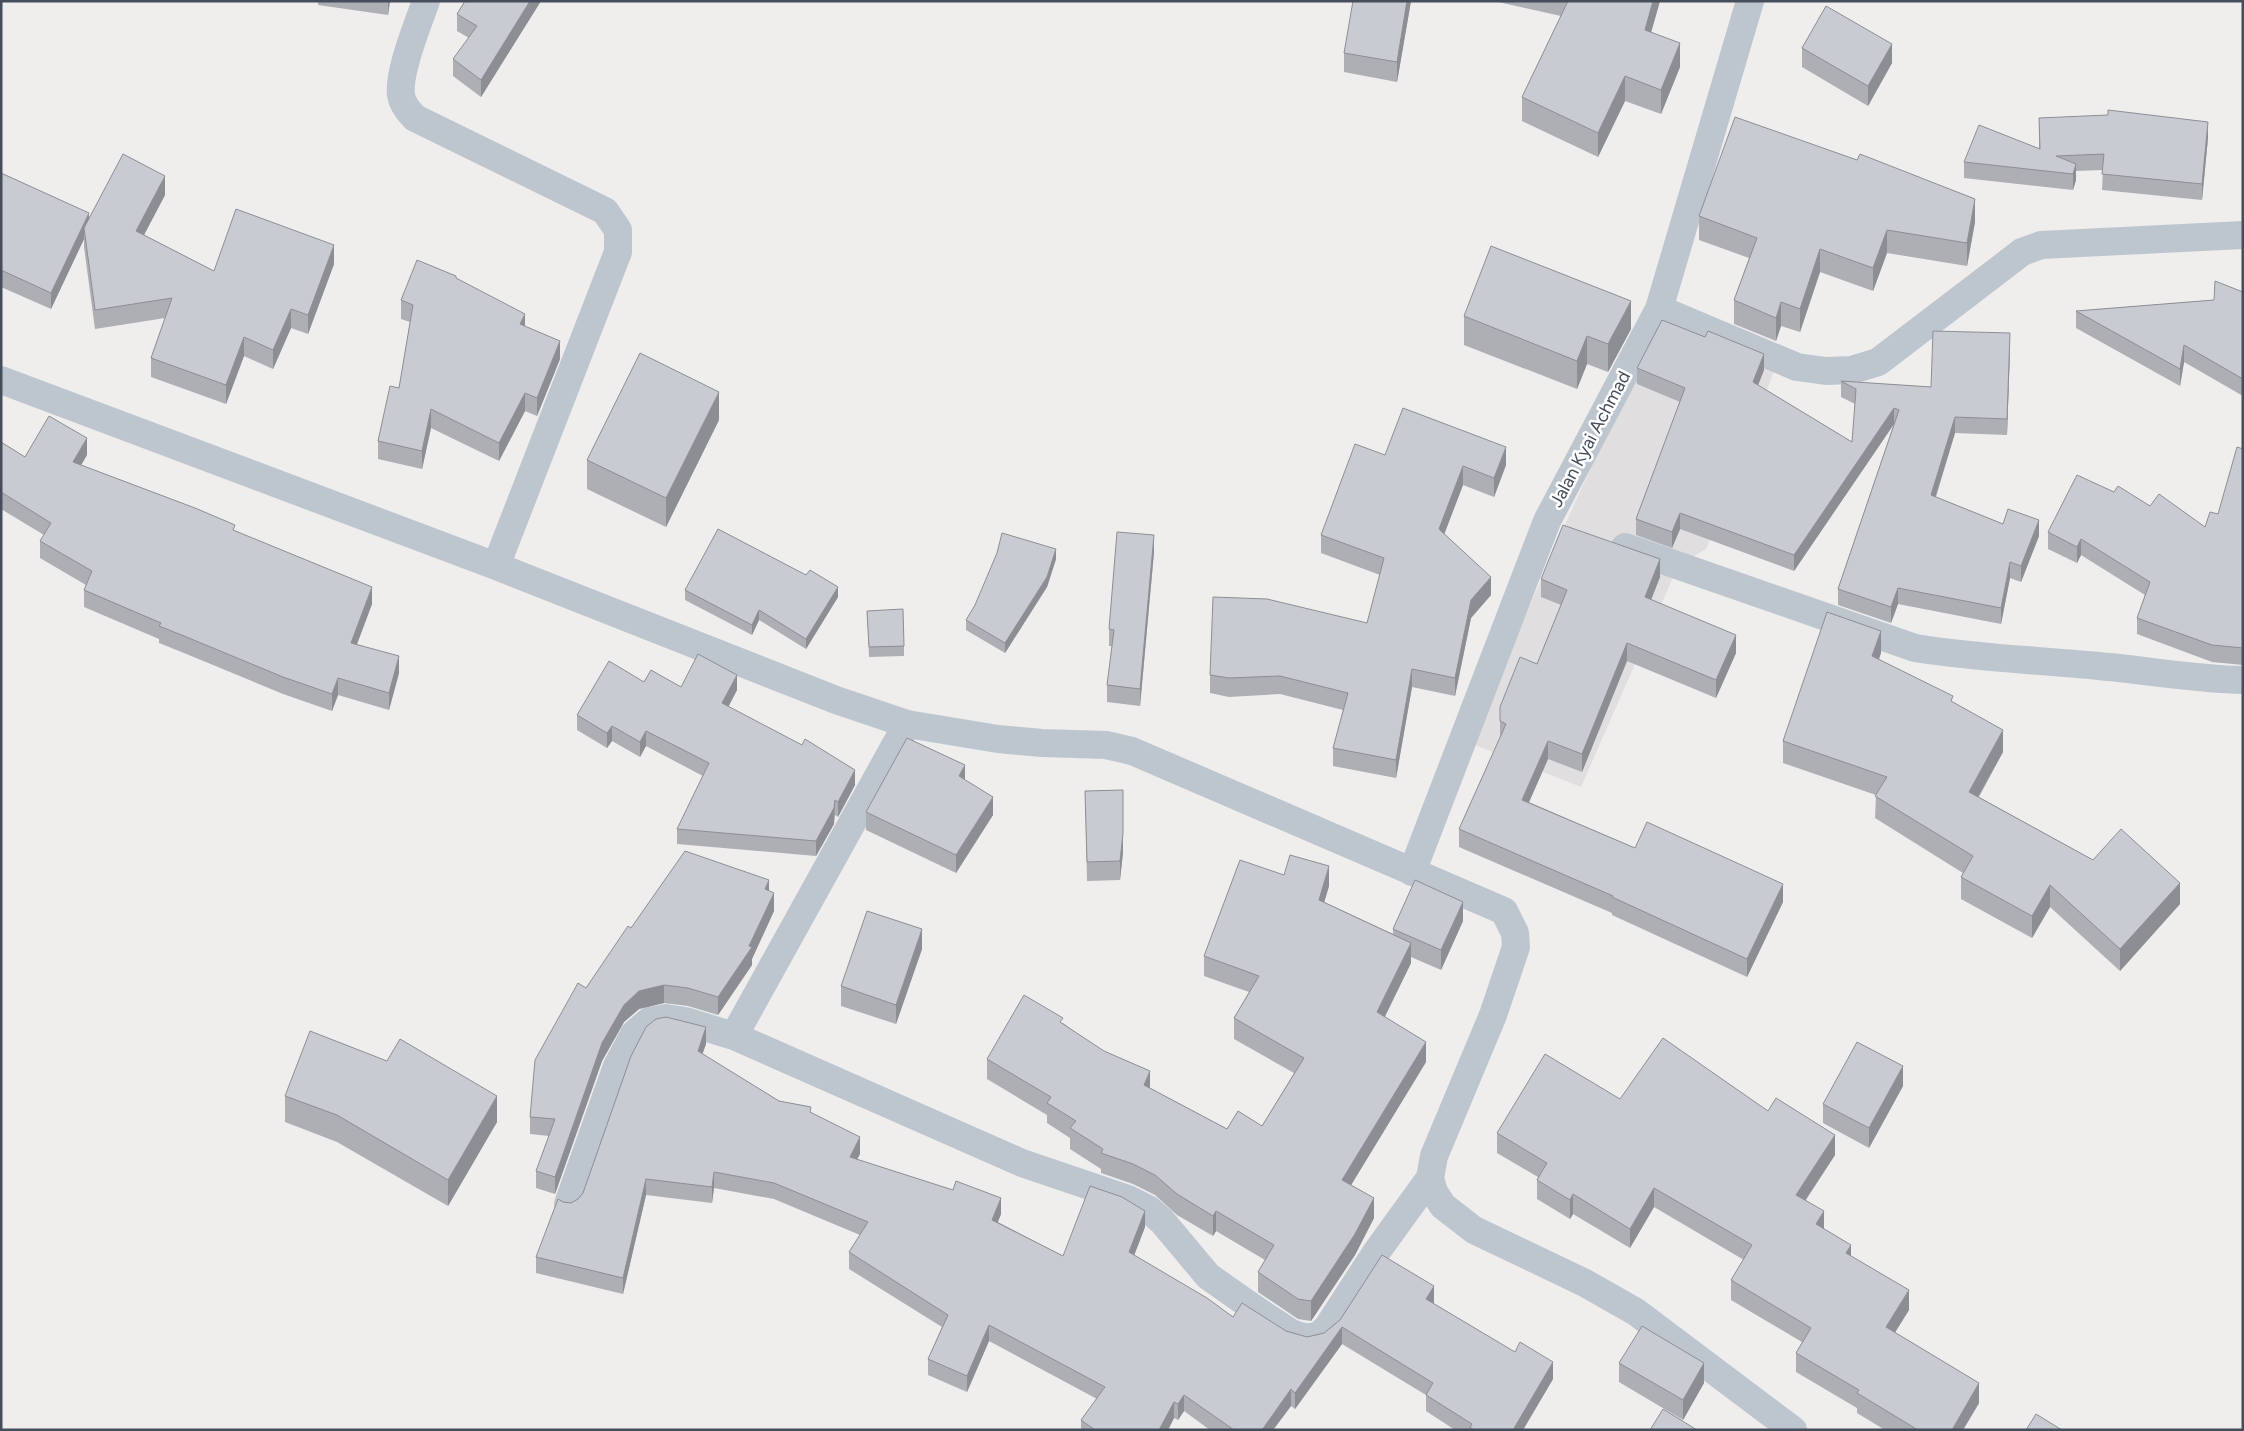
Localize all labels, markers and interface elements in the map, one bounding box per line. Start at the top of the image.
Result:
street label: Jalan Kyai Achmad [1545,367,1635,511]

